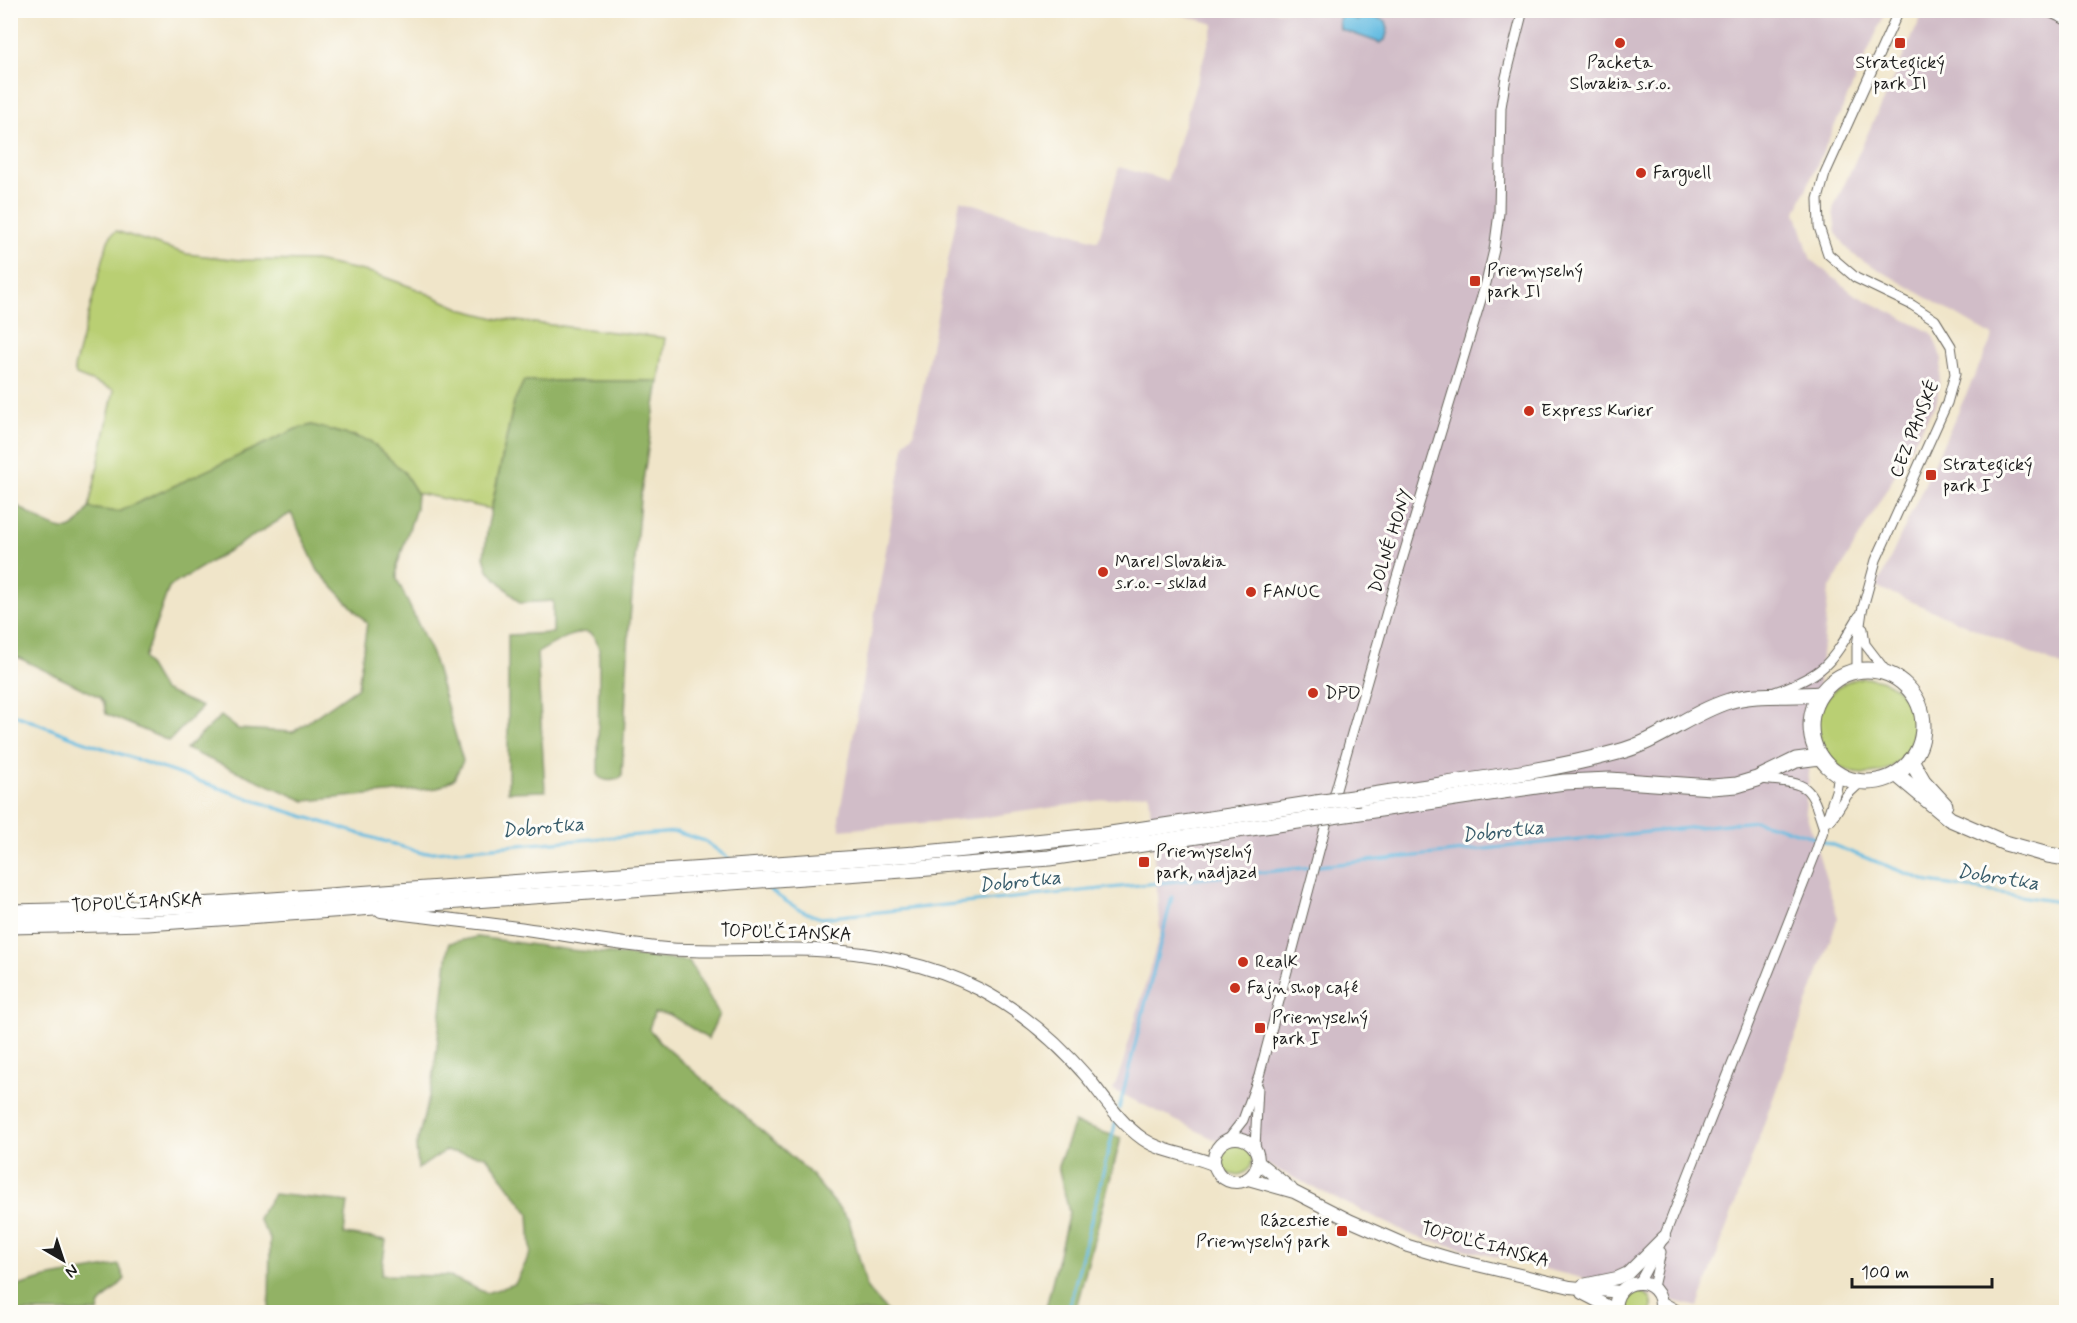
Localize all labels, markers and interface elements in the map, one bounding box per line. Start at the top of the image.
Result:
marker: Packeta Slovakia s.r.o. [1613,36,1627,50]
marker: Strategický park II [1893,36,1907,50]
place label: Packeta Slovakia s.r.o. [1569,51,1671,96]
place label: Strategický park II [1855,51,1945,96]
place label: Farguell [1653,161,1711,186]
marker: Farguell [1634,166,1648,180]
place label: Priemyselný park II [1487,259,1583,304]
marker: Priemyselný park II [1468,274,1482,288]
street label: CEZ PANSKÉ [1885,377,1946,481]
place label: Express Kurier [1541,399,1654,423]
marker: Express Kurier [1522,404,1536,418]
place label: Strategický park I [1943,453,2033,498]
marker: Strategický park I [1924,468,1938,482]
street label: DOLNÉ HONY [1364,486,1418,596]
place label: Marel Slovakia s.r.o. - sklad [1115,550,1226,595]
marker: Marel Slovakia s.r.o. - sklad [1096,565,1110,579]
place label: FANUC [1263,580,1320,604]
marker: FANUC [1244,585,1258,599]
place label: DPD [1325,681,1361,705]
marker: DPD [1306,686,1320,700]
water label: Dobrotka [500,811,586,845]
water label: Dobrotka [1460,814,1546,850]
place label: Priemyselný park, nadjazd [1156,840,1257,885]
marker: Priemyselný park, nadjazd [1137,855,1151,869]
water label: Dobrotka [1955,858,2041,898]
water label: Dobrotka [977,864,1063,900]
street label: TOPOĽČIANSKA [70,888,204,918]
street label: TOPOĽČIANSKA [720,919,852,947]
place label: RealK [1255,950,1298,974]
marker: RealK [1236,955,1250,969]
place label: Fajn shop café [1247,976,1358,1000]
marker: Fajn shop café [1228,981,1242,995]
place label: Priemyselný park I [1272,1006,1368,1051]
marker: Priemyselný park I [1253,1021,1267,1035]
place label: Rázcestie Priemyselný park [1196,1209,1330,1254]
street label: TOPOĽČIANSKA [1418,1216,1552,1274]
marker: Rázcestie Priemyselný park [1335,1224,1349,1238]
north arrow [33,1230,93,1290]
scale bar [1852,1251,1992,1289]
text: N [61,1259,82,1282]
text: 100 m [1861,1261,1909,1285]

